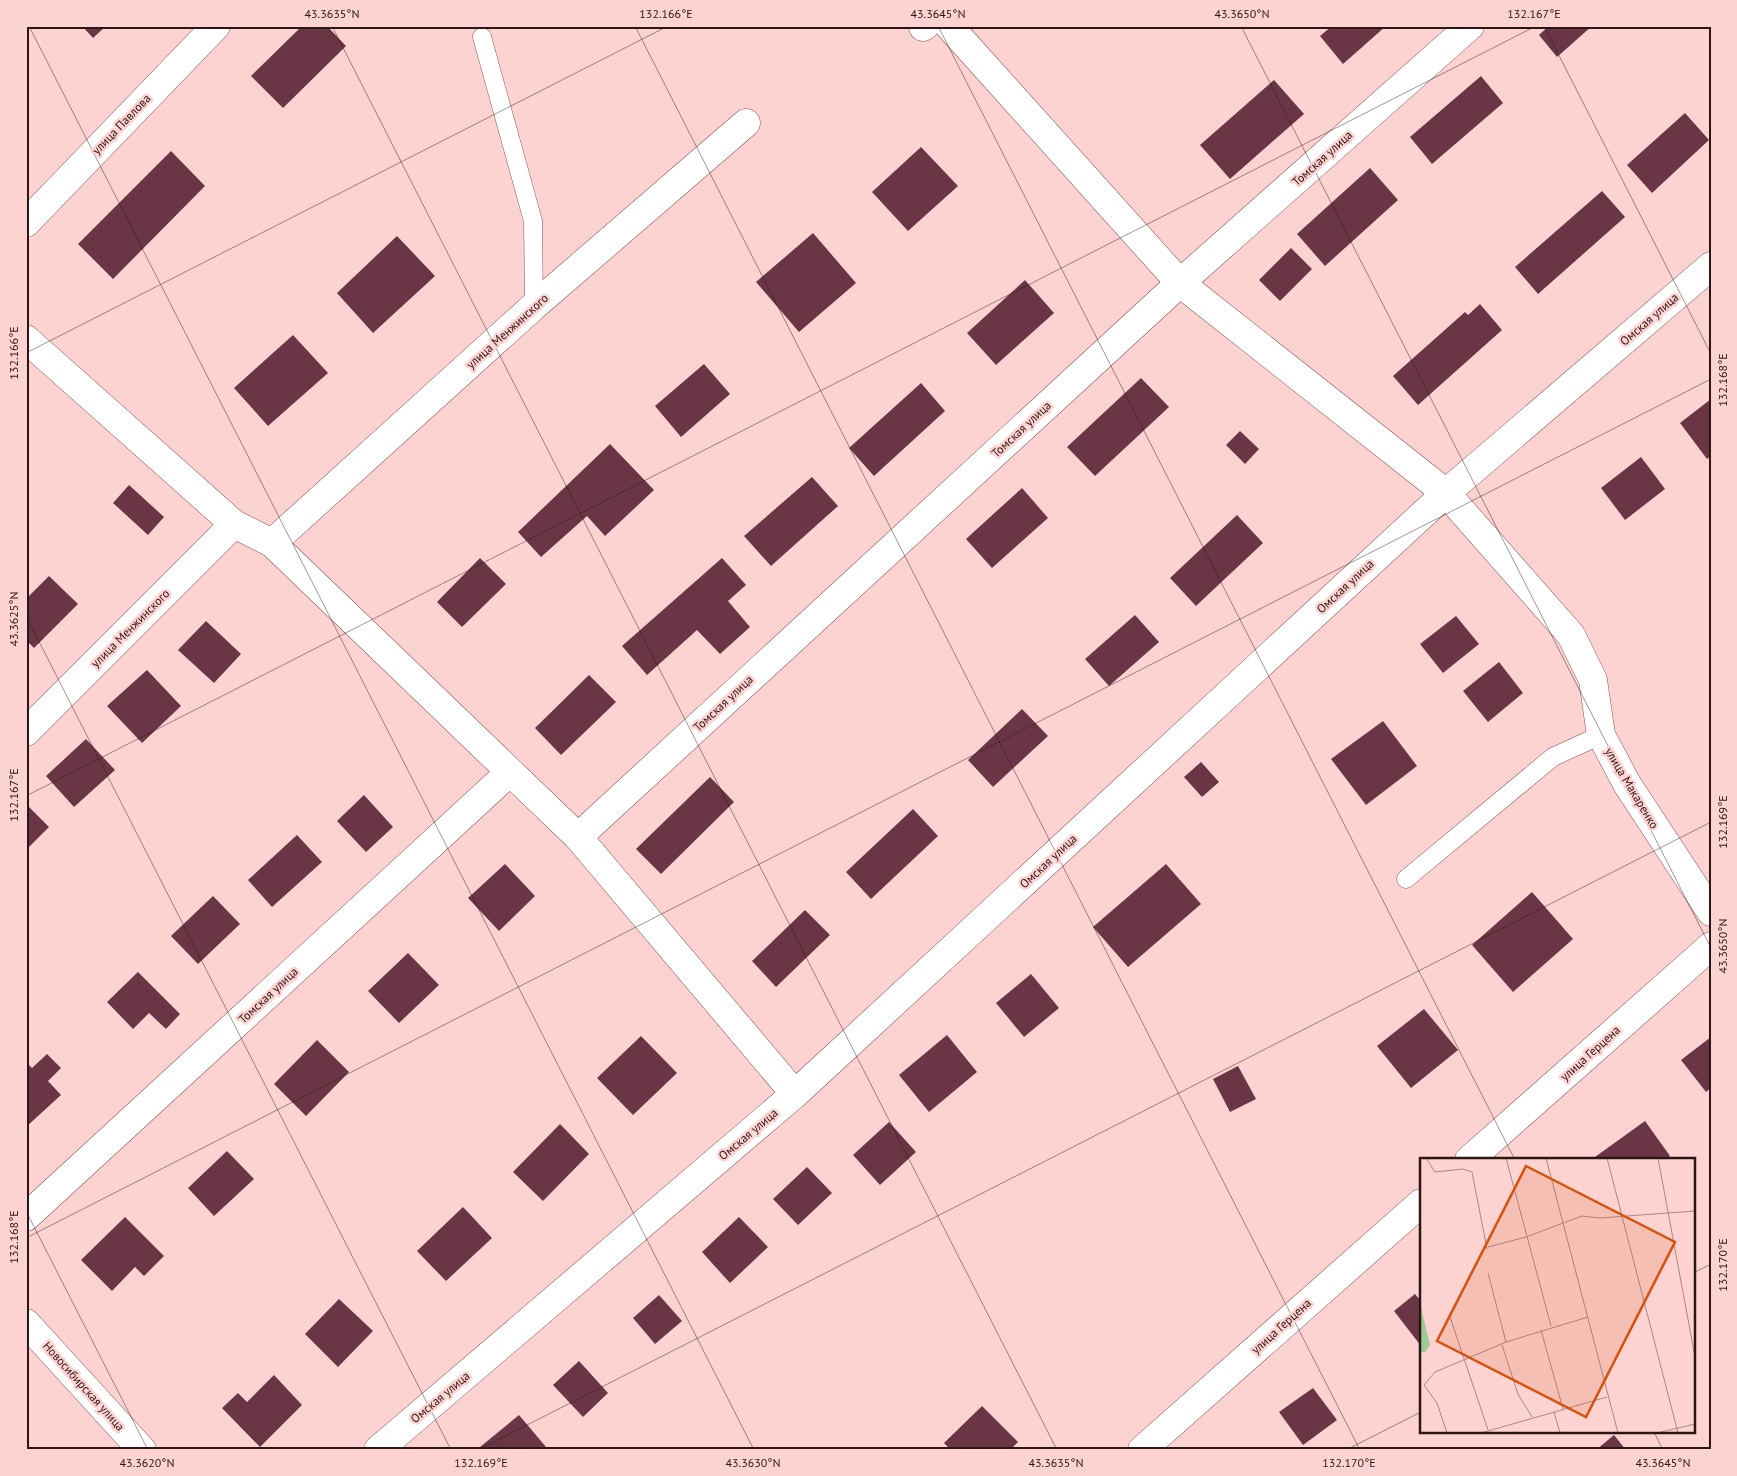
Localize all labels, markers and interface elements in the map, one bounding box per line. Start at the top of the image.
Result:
text: 43.3635°N [305,6,359,21]
text: 132.166°E [639,6,693,21]
text: 43.3645°N [911,6,965,21]
text: 43.3650°N [1215,6,1269,21]
text: 132.167°E [1507,6,1561,21]
street label: улица Павлова [89,91,154,157]
street label: Томская улица [1289,127,1355,189]
street label: улица Менжинского [463,290,551,372]
street label: Омская улица [1617,290,1681,348]
text: 132.166°E [6,326,21,380]
text: 132.168°E [1715,353,1730,407]
street label: Томская улица [988,398,1054,460]
street label: Омская улица [1313,556,1377,616]
street label: улица Менжинского [88,586,172,670]
text: 43.3625°N [6,592,21,646]
street label: Томская улица [690,672,756,734]
street label: улица Макаренко [1602,745,1662,831]
text: 132.167°E [6,768,21,822]
text: 132.169°E [1715,795,1730,849]
street label: Омская улица [1016,831,1080,891]
text: 43.3650°N [1715,919,1730,973]
street label: Томская улица [235,964,301,1026]
street label: улица Герцена [1557,1022,1623,1084]
street label: Омская улица [715,1105,781,1163]
inset map [1420,1158,1694,1434]
text: 132.168°E [6,1210,21,1264]
text: 132.170°E [1715,1238,1730,1292]
street label: улица Герцена [1248,1295,1314,1357]
street label: Новосибирская улица [40,1338,128,1434]
street label: Омская улица [407,1368,473,1426]
text: 43.3620°N [120,1455,174,1470]
text: 132.169°E [454,1455,508,1470]
text: 43.3630°N [726,1455,780,1470]
text: 43.3635°N [1029,1455,1083,1470]
text: 132.170°E [1322,1455,1376,1470]
text: 43.3645°N [1636,1455,1690,1470]

